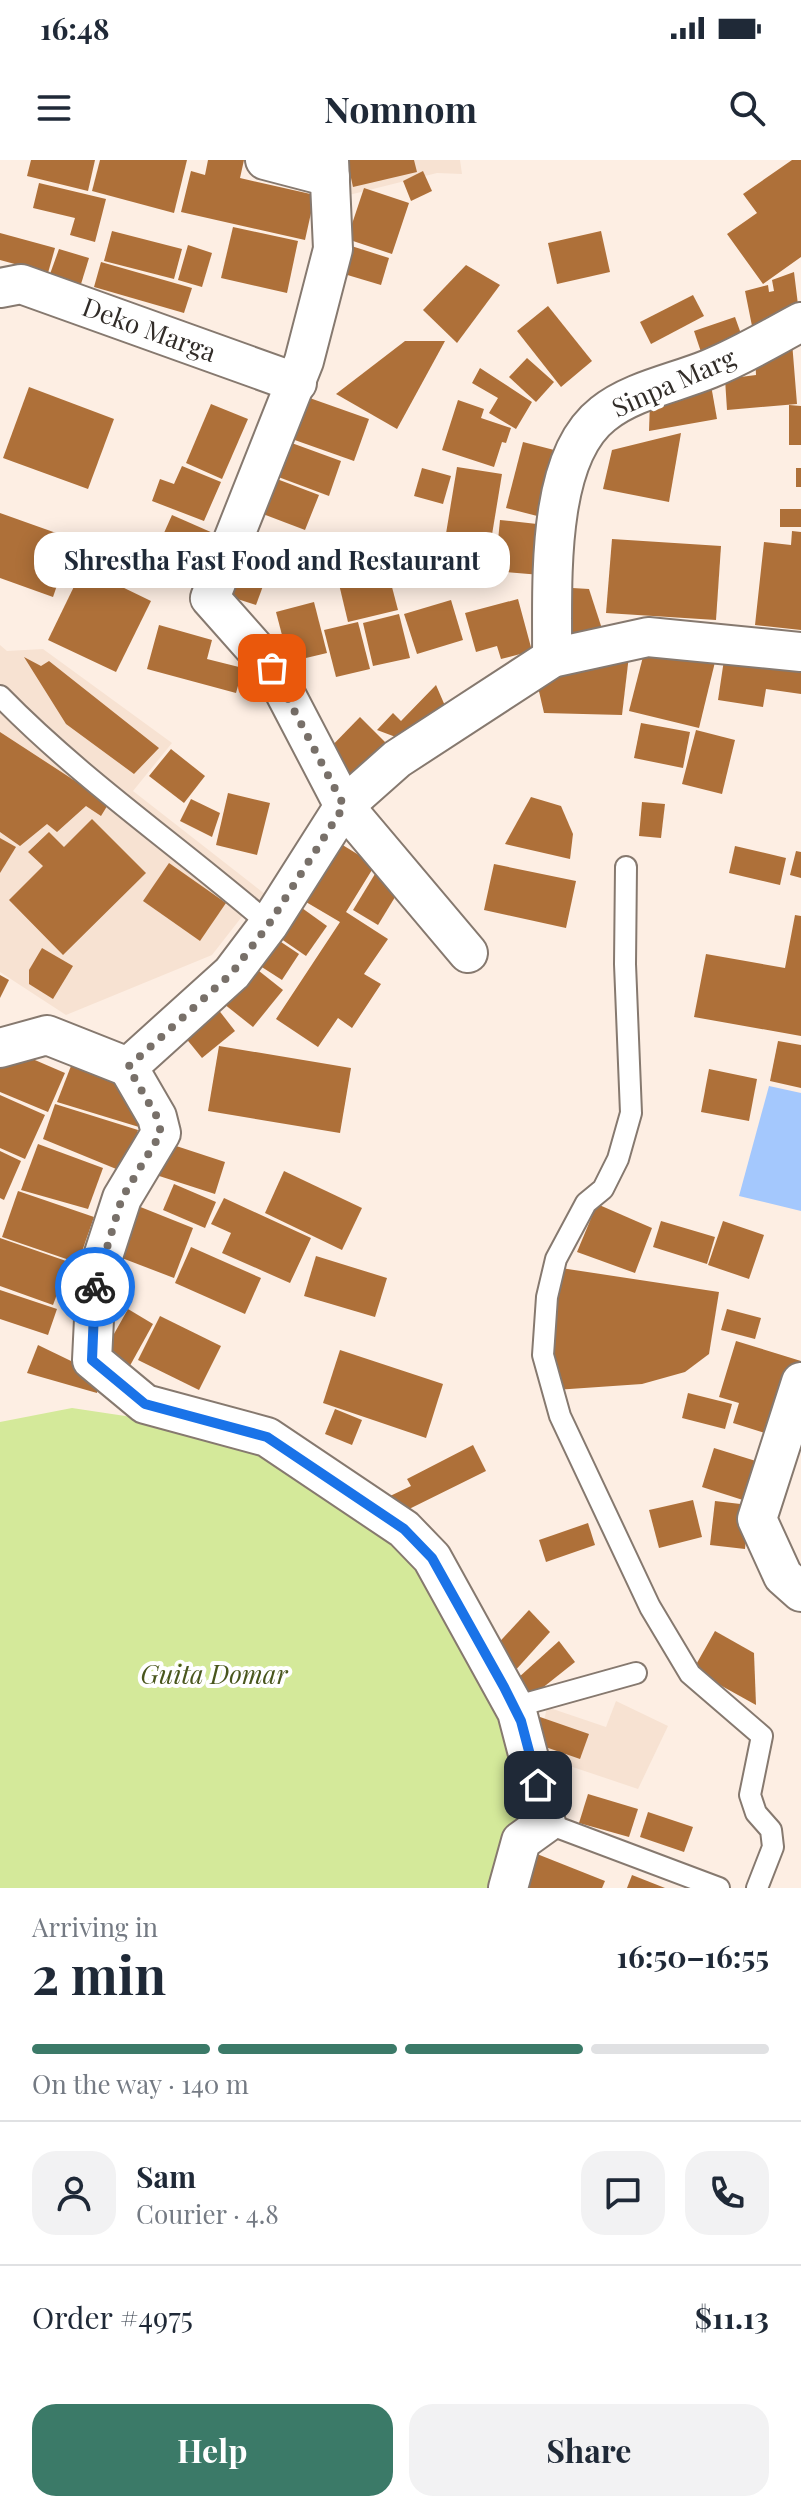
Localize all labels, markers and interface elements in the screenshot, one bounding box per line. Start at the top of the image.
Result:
text: 16:48 [40,8,110,48]
text: Nomnom [324,84,477,132]
icon: menu [32,86,76,130]
icon: search [725,86,769,130]
street label: Deko Marga [78,288,221,369]
street label: Sinpa Marg [606,339,741,424]
callout: Shrestha Fast Food and Restaurant [34,532,510,588]
text: Shrestha Fast Food and Restaurant [64,542,480,577]
pin [238,634,306,702]
icon: bag [250,646,294,690]
courier [55,1247,135,1327]
icon: bike [73,1265,117,1309]
park label: Guita Domar [140,1656,288,1691]
pin [504,1751,572,1819]
icon: home [516,1763,560,1807]
text: Arriving in [32,1909,158,1944]
text: 16:50–16:55 [616,1936,769,1976]
text: 2 min [32,1939,166,2008]
text: On the way · 140 m [32,2066,249,2101]
button: person [32,2151,116,2235]
button: chat [581,2151,665,2235]
button: phone [685,2151,769,2235]
text: Sam [136,2156,196,2196]
text: Courier · 4.8 [136,2196,279,2231]
text: Order #4975 [32,2297,193,2337]
text: $11.13 [695,2297,769,2337]
button: Help [32,2404,393,2496]
button: Share [409,2404,769,2496]

